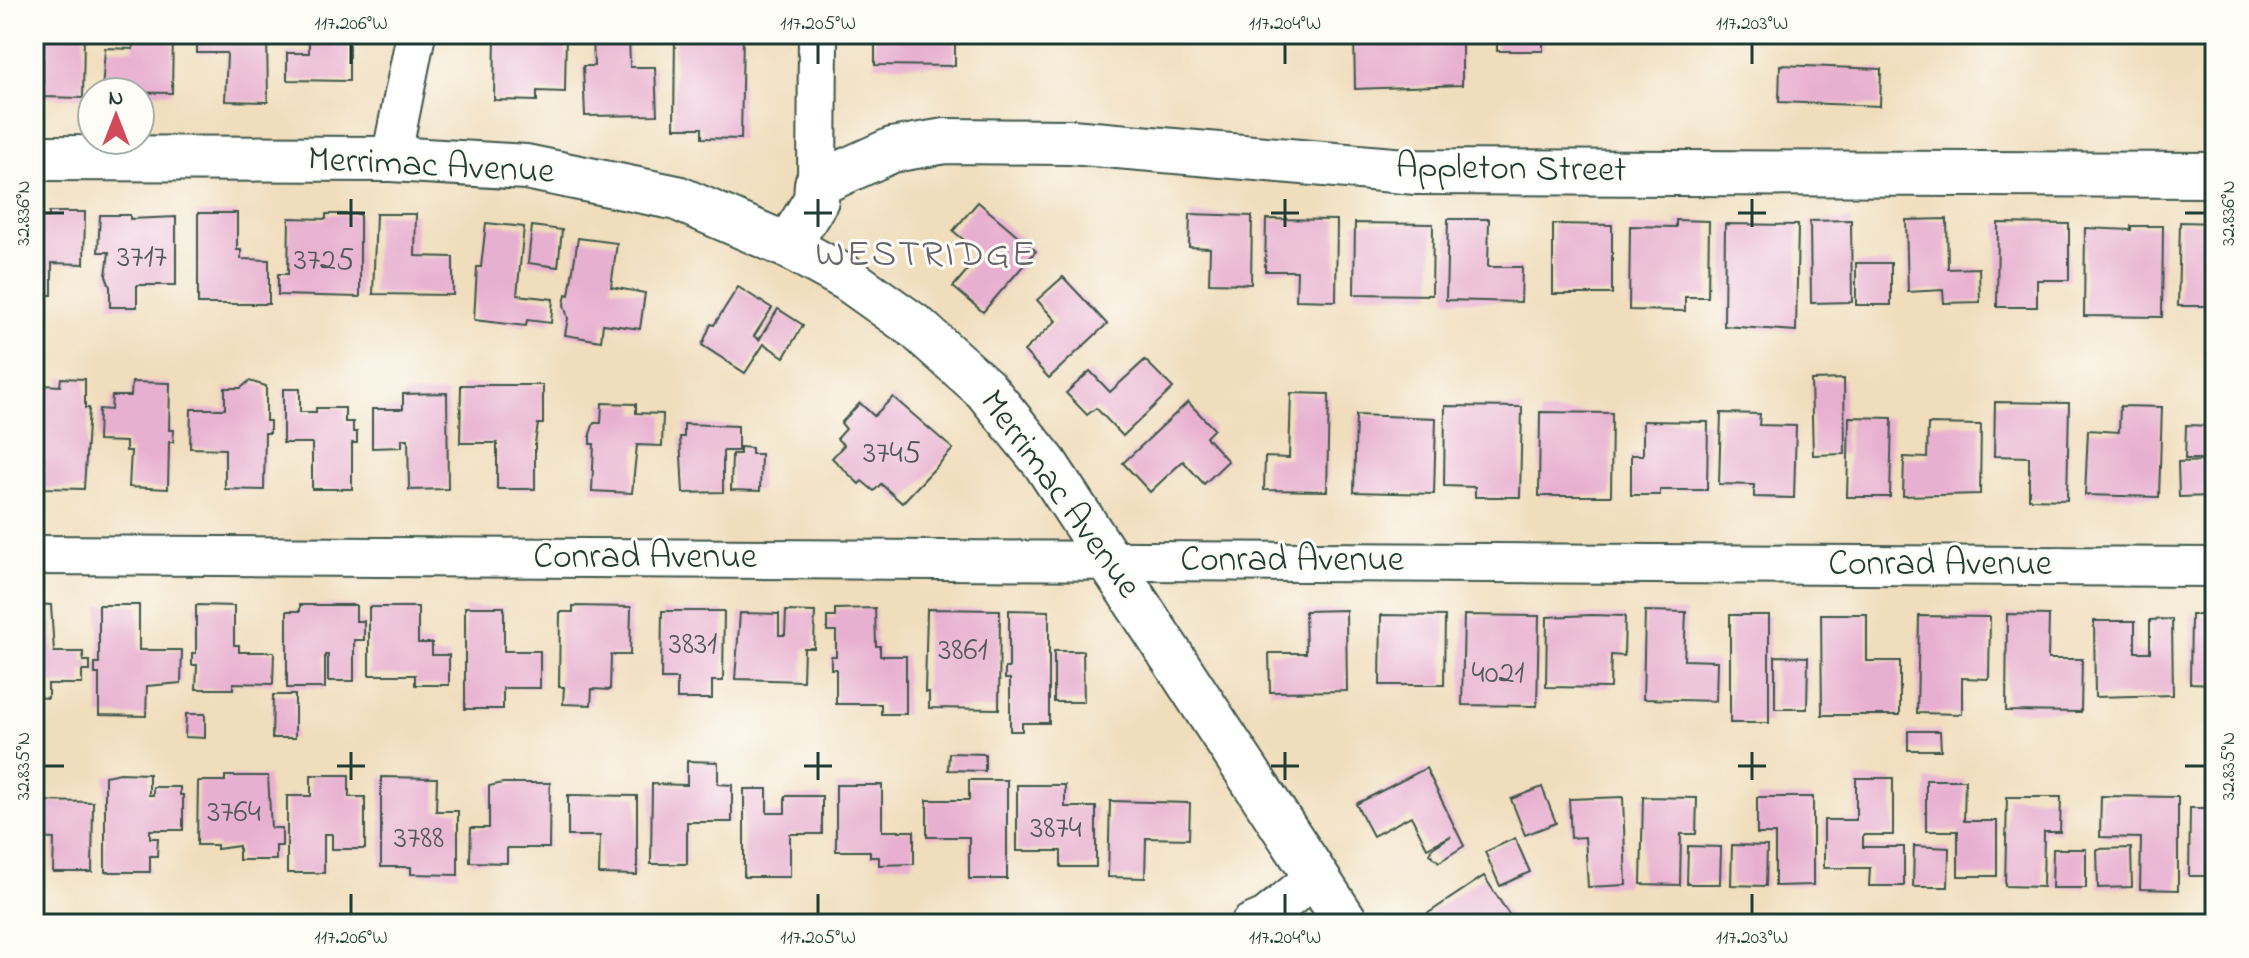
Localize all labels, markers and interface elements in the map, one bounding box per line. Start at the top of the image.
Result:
text: 117.206°W [314,10,388,39]
text: 117.205°W [780,10,856,39]
text: 117.204°W [1249,10,1321,39]
text: 117.203°W [1716,10,1788,39]
north arrow [76,76,156,156]
text: N [109,83,123,115]
street label: Merrimac Avenue [306,134,556,200]
street label: Appleton Street [1395,141,1627,199]
text: 32.836°N [10,180,39,246]
text: 32.836°N [2215,180,2244,246]
district label: WESTRIDGE [815,228,1037,284]
house number: 3717 [117,235,167,282]
house number: 3725 [294,238,354,285]
street label: Merrimac Avenue [965,380,1153,611]
house number: 3745 [863,431,921,478]
street label: Conrad Avenue [533,532,758,585]
street label: Conrad Avenue [1180,535,1405,588]
street label: Conrad Avenue [1828,539,2053,592]
house number: 3831 [669,622,717,669]
house number: 3861 [938,628,988,675]
house number: 4021 [1471,651,1525,698]
text: 32.835°N [10,732,39,800]
text: 32.835°N [2215,732,2244,800]
house number: 3764 [207,790,261,837]
house number: 3874 [1030,806,1082,853]
house number: 3788 [394,816,444,863]
text: 117.206°W [314,924,388,953]
text: 117.205°W [780,924,856,953]
text: 117.204°W [1249,924,1321,953]
text: 117.203°W [1716,924,1788,953]

